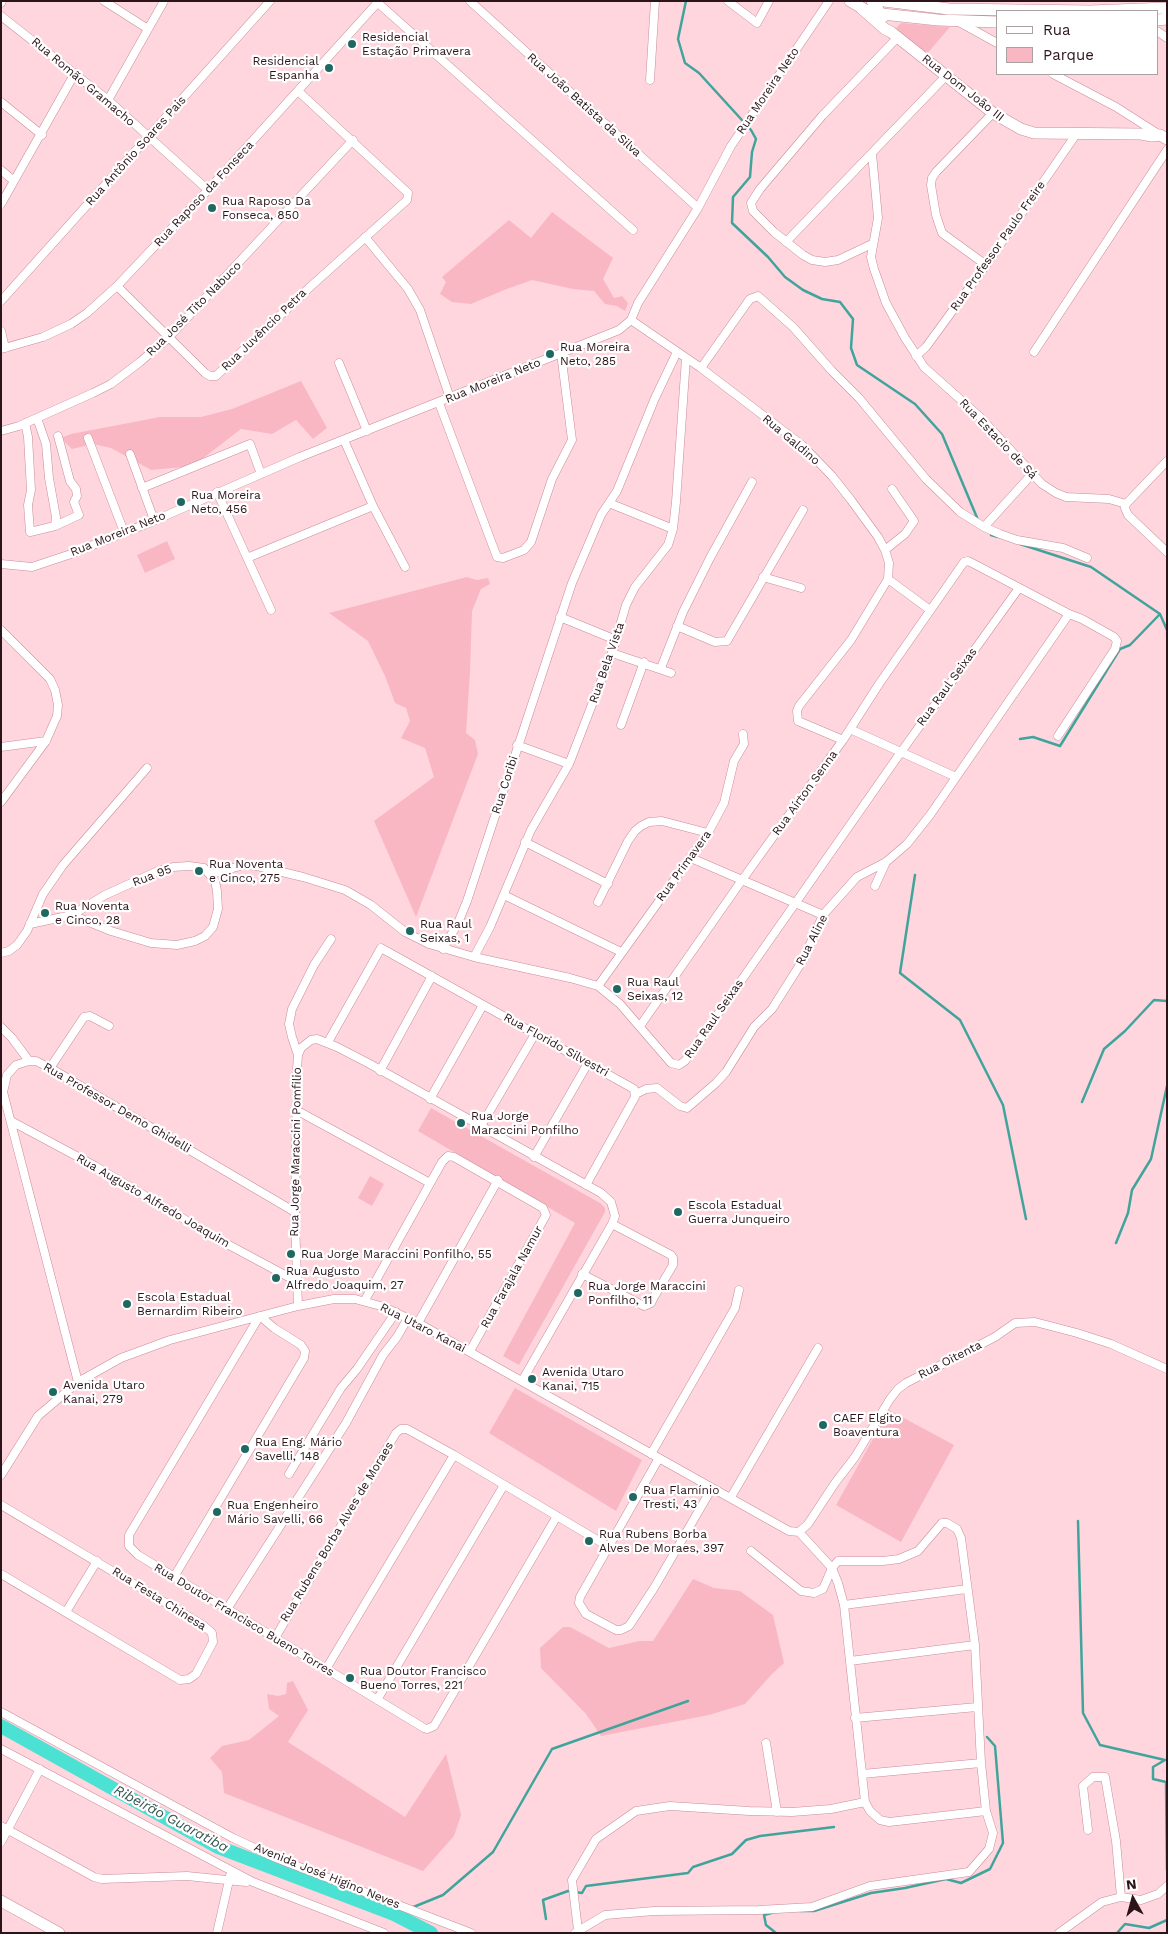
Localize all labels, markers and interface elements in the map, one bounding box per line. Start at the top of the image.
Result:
legend [996,10,1158,75]
text: Rua [1043,21,1071,39]
place label: Residencial Estação Primavera [362,30,471,58]
street label: Rua Romão Gramacho [28,35,138,129]
marker: Residencial Estação Primavera [346,38,358,50]
street label: Rua Moreira Neto [734,45,802,137]
text: Parque [1043,46,1094,64]
street label: Rua João Batista da Silva [524,50,644,160]
street label: Rua Dom João III [919,51,1007,125]
place label: Residencial Espanha [253,54,319,82]
marker: Residencial Espanha [323,62,335,74]
street label: Rua Antônio Soares Pais [83,93,189,209]
street label: Rua Raposo da Fonseca [151,138,257,250]
street label: Rua Professor Paulo Freire [948,178,1048,314]
place label: Rua Raposo Da Fonseca, 850 [222,194,311,222]
marker: Rua Raposo Da Fonseca, 850 [206,202,218,214]
street label: Rua José Tito Nabuco [144,259,244,359]
street label: Rua Juvêncio Petra [219,286,309,374]
place label: Rua Moreira Neto, 285 [560,340,630,368]
marker: Rua Moreira Neto, 285 [544,348,556,360]
street label: Rua Moreira Neto [443,355,543,407]
street label: Rua Estacio de Sá [956,396,1040,482]
street label: Rua Galdino [759,412,823,468]
place label: Rua Moreira Neto, 456 [191,488,261,516]
marker: Rua Moreira Neto, 456 [175,496,187,508]
street label: Rua Moreira Neto [68,508,168,560]
street label: Rua Bela Vista [586,621,628,705]
street label: Rua Raul Seixas [914,645,980,729]
street label: Rua Aírton Senna [769,748,841,838]
street label: Rua Coribi [489,754,521,816]
street label: Rua Primavera [653,828,715,904]
place label: Rua Noventa e Cinco, 275 [209,857,283,885]
street label: Rua 95 [131,862,173,890]
marker: Rua Noventa e Cinco, 275 [193,865,205,877]
place label: Rua Noventa e Cinco, 28 [55,899,129,927]
marker: Rua Noventa e Cinco, 28 [39,907,51,919]
street label: Rua Aline [793,912,831,968]
place label: Rua Raul Seixas, 1 [420,917,472,945]
marker: Rua Raul Seixas, 1 [404,925,416,937]
place label: Rua Raul Seixas, 12 [627,975,683,1003]
street label: Rua Raul Seixas [681,977,747,1061]
marker: Rua Raul Seixas, 12 [611,983,623,995]
street label: Rua Florido Silvestri [501,1010,611,1080]
street label: Rua Professor Demo Ghidelli [41,1060,193,1156]
street label: Rua Jorge Maraccini Pomfilio [287,1067,305,1237]
place label: Rua Jorge Maraccini Ponfilho [471,1109,579,1137]
marker: Rua Jorge Maraccini Ponfilho [455,1117,467,1129]
street label: Rua Augusto Alfredo Joaquim [74,1151,232,1251]
place label: Escola Estadual Guerra Junqueiro [688,1198,790,1226]
marker: Escola Estadual Guerra Junqueiro [672,1206,684,1218]
street label: Rua Farajala Namur [478,1223,546,1331]
place label: Rua Jorge Maraccini Ponfilho, 55 [301,1247,492,1261]
marker: Rua Jorge Maraccini Ponfilho, 55 [285,1248,297,1260]
place label: Rua Augusto Alfredo Joaquim, 27 [286,1264,404,1292]
marker: Rua Augusto Alfredo Joaquim, 27 [270,1272,282,1284]
place label: Rua Jorge Maraccini Ponfilho, 11 [588,1279,706,1307]
marker: Rua Jorge Maraccini Ponfilho, 11 [572,1287,584,1299]
place label: Escola Estadual Bernardim Ribeiro [137,1290,242,1318]
marker: Escola Estadual Bernardim Ribeiro [121,1298,133,1310]
street label: Rua Utaro Kanai [378,1300,468,1356]
street label: Rua Oitenta [916,1338,984,1382]
place label: Avenida Utaro Kanai, 715 [542,1365,624,1393]
marker: Avenida Utaro Kanai, 715 [526,1373,538,1385]
place label: Avenida Utaro Kanai, 279 [63,1378,145,1406]
marker: Avenida Utaro Kanai, 279 [47,1386,59,1398]
place label: CAEF Elgito Boaventura [833,1411,901,1439]
marker: CAEF Elgito Boaventura [817,1419,829,1431]
place label: Rua Eng. Mário Savelli, 148 [255,1435,342,1463]
street label: Rua Rubens Borba Alves de Moraes [277,1439,397,1625]
marker: Rua Eng. Mário Savelli, 148 [239,1443,251,1455]
place label: Rua Flamínio Tresti, 43 [643,1483,719,1511]
marker: Rua Flamínio Tresti, 43 [627,1491,639,1503]
place label: Rua Engenheiro Mário Savelli, 66 [227,1498,323,1526]
marker: Rua Engenheiro Mário Savelli, 66 [211,1506,223,1518]
place label: Rua Rubens Borba Alves De Moraes, 397 [599,1527,724,1555]
marker: Rua Rubens Borba Alves De Moraes, 397 [583,1535,595,1547]
street label: Rua Doutor Francisco Bueno Torres [151,1560,337,1680]
street label: Rua Festa Chinesa [109,1564,209,1634]
place label: Rua Doutor Francisco Bueno Torres, 221 [360,1664,487,1692]
marker: Rua Doutor Francisco Bueno Torres, 221 [344,1672,356,1684]
water label: Ribeirão Guaratiba [111,1782,231,1856]
street label: Avenida José Higino Neves [252,1840,402,1912]
north arrow [1108,1874,1158,1924]
text: N [1125,1876,1137,1893]

